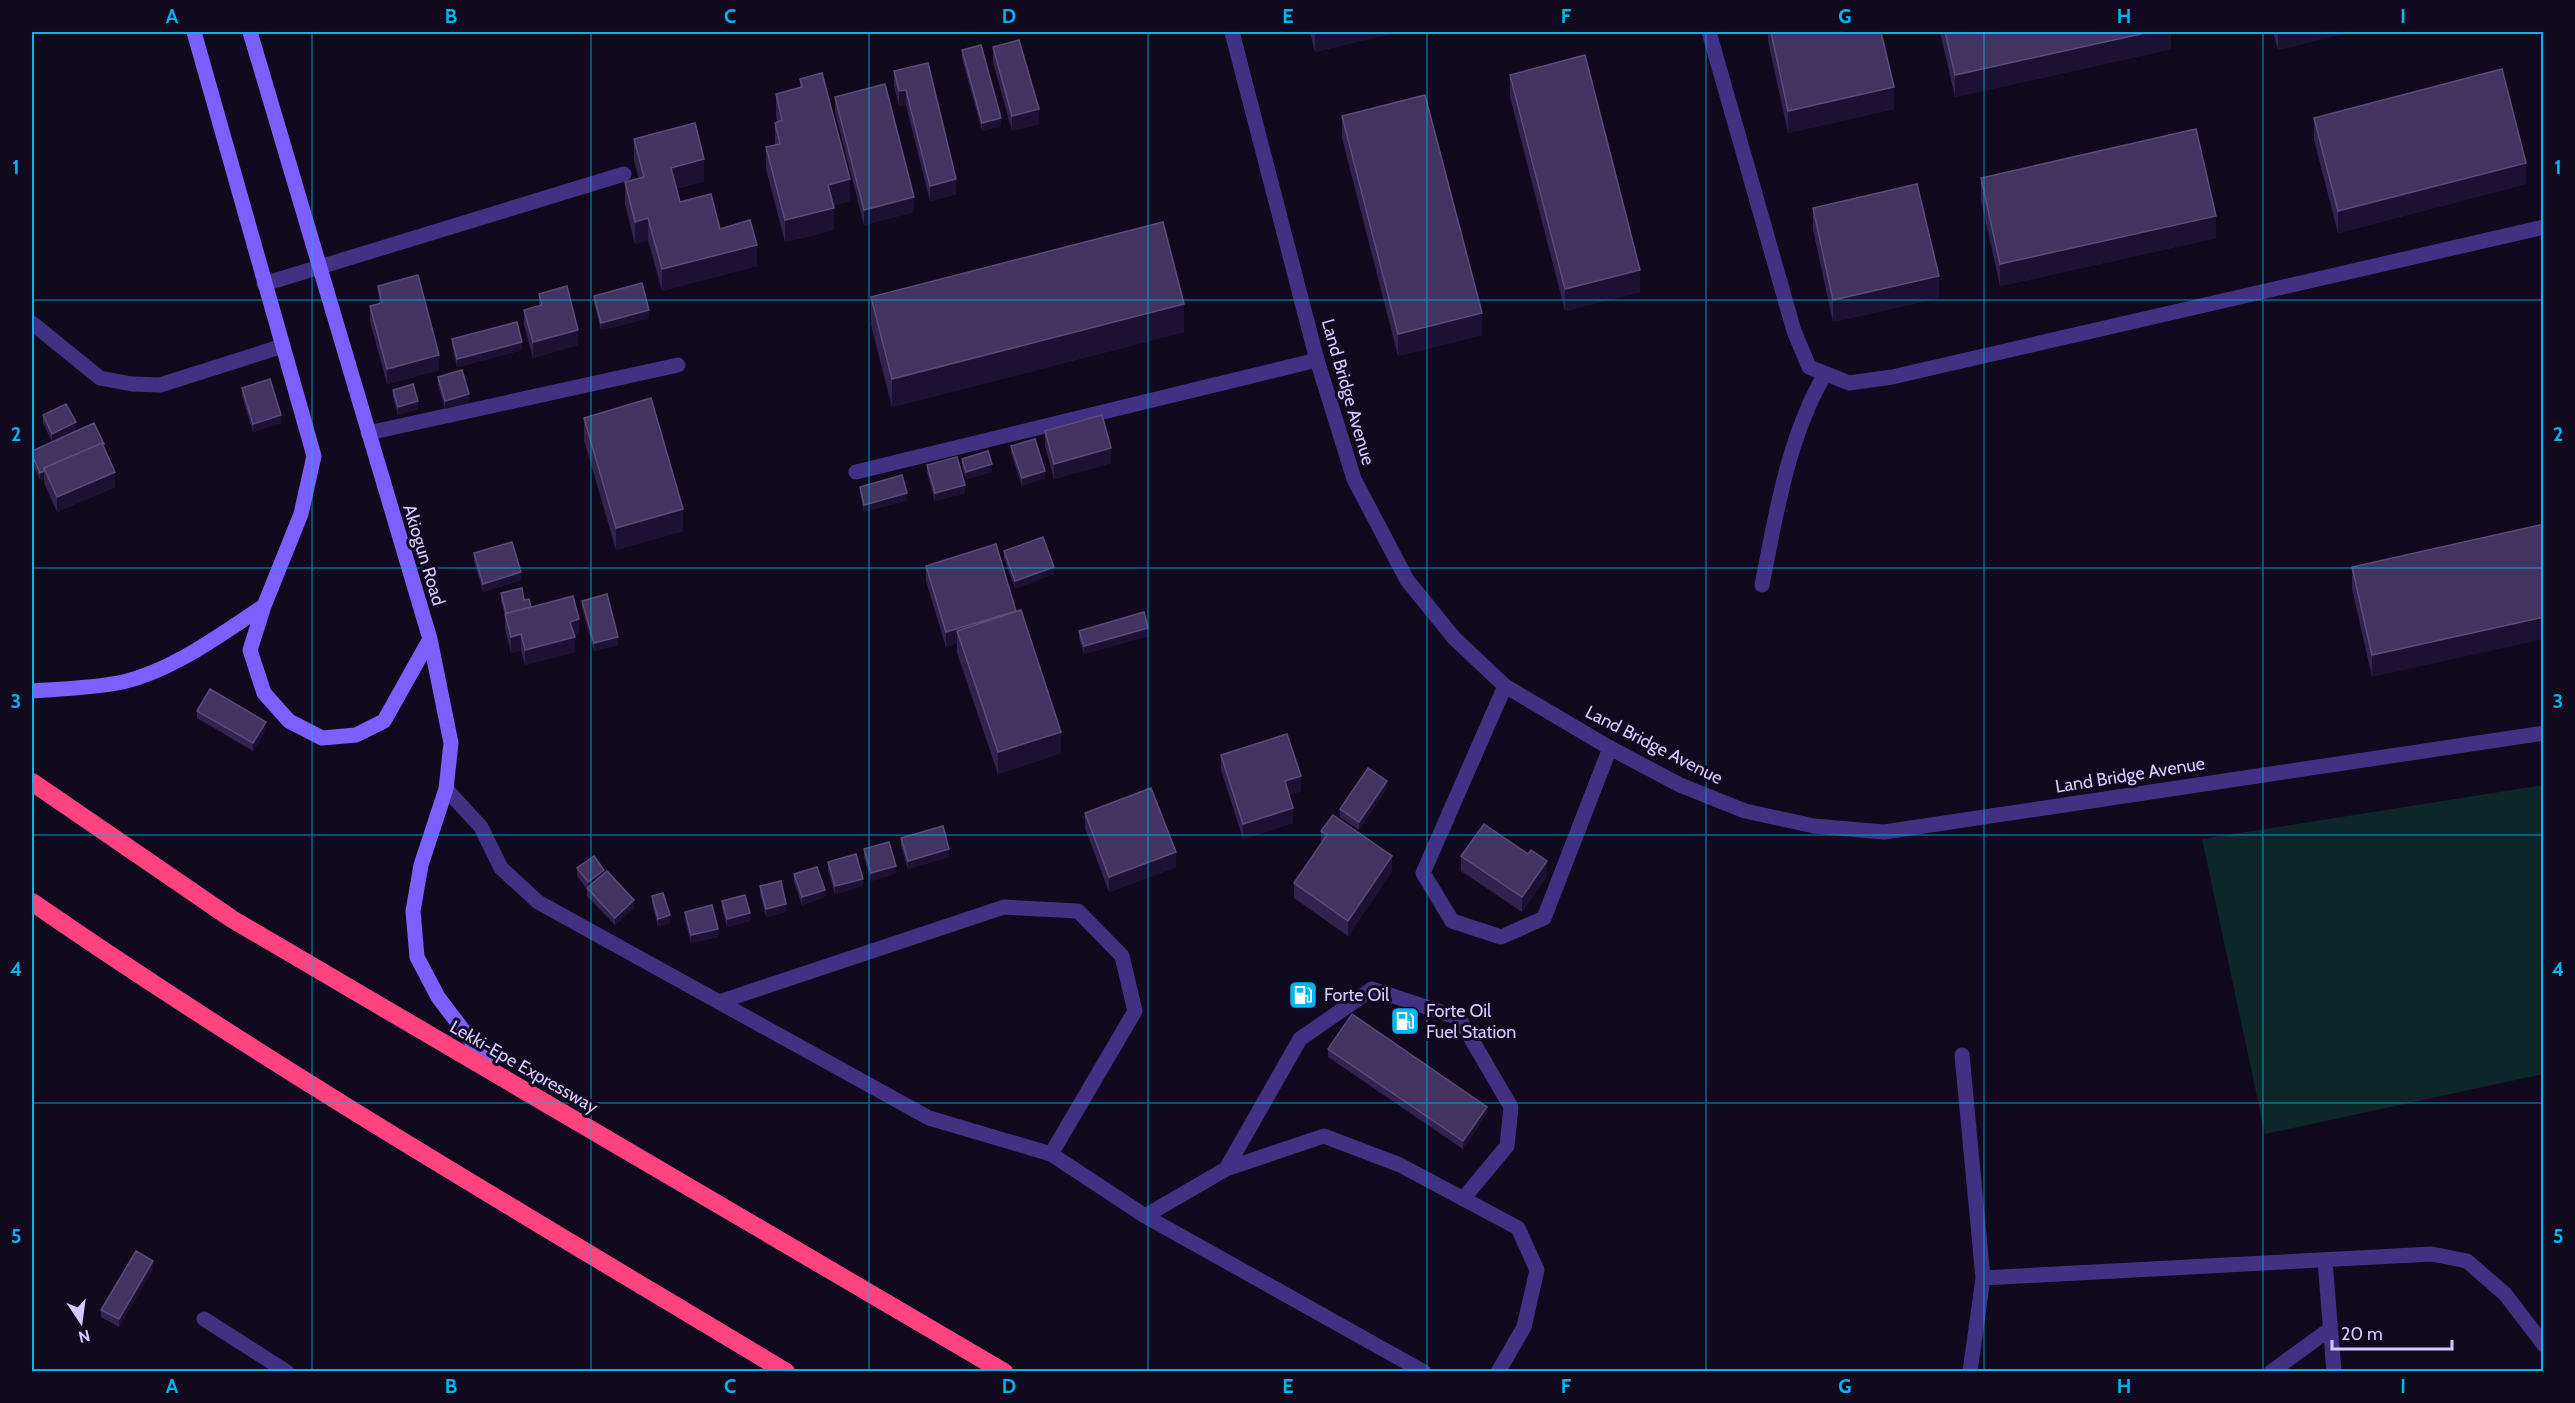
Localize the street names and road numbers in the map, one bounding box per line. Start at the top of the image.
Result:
street label: Land Bridge Avenue [1317,316,1379,468]
street label: Akiogun Road [398,502,450,608]
street label: Land Bridge Avenue [1582,701,1726,789]
street label: Land Bridge Avenue [2054,752,2206,798]
street label: Lekki-Epe Expressway [446,1016,602,1118]

